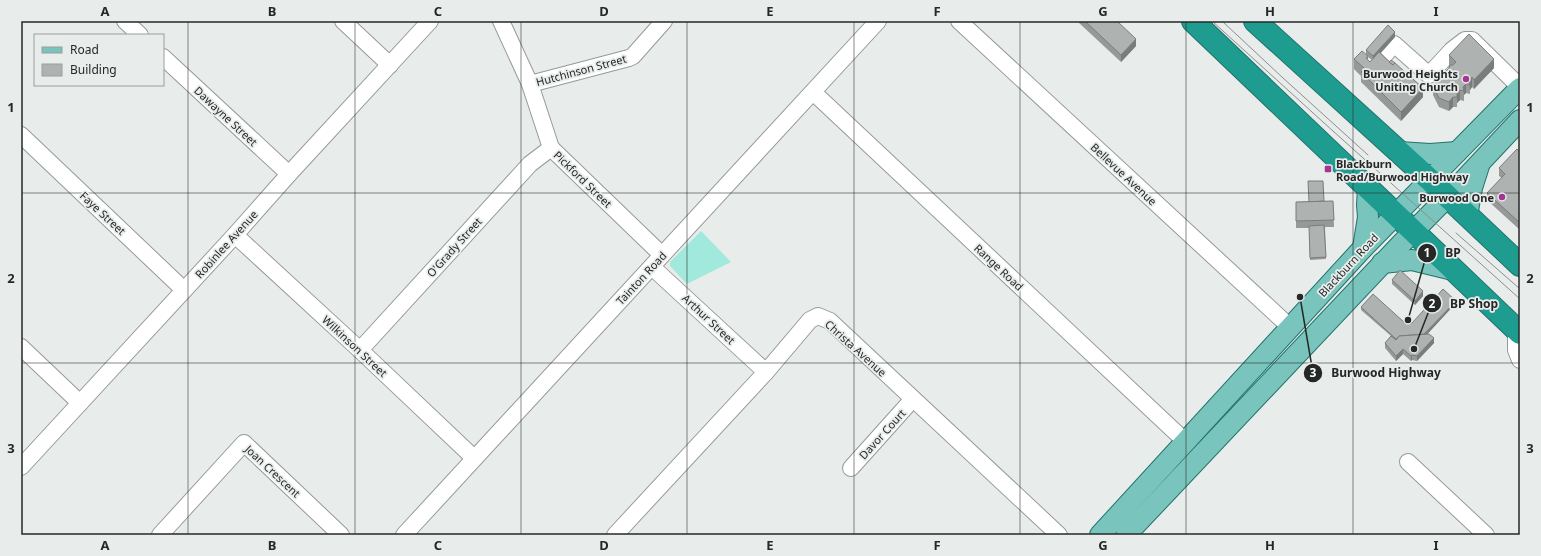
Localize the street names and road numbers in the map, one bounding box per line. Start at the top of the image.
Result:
street label: Hutchinson Street [534,51,628,89]
street label: Dawayne Street [191,83,261,149]
street label: Bellevue Avenue [1088,139,1160,209]
street label: Pickford Street [551,147,615,211]
street label: Faye Street [77,188,129,238]
street label: Robinlee Avenue [191,207,261,281]
street label: O'Grady Street [423,214,485,280]
street label: Blackburn Road [1315,230,1381,300]
street label: Range Road [971,240,1027,294]
street label: Tainton Road [612,248,670,308]
street label: Arthur Street [679,291,739,347]
street label: Wilkinson Street [319,312,391,380]
street label: Christa Avenue [822,316,890,380]
street label: Davor Court [855,406,909,462]
street label: Joan Crescent [241,441,304,501]

